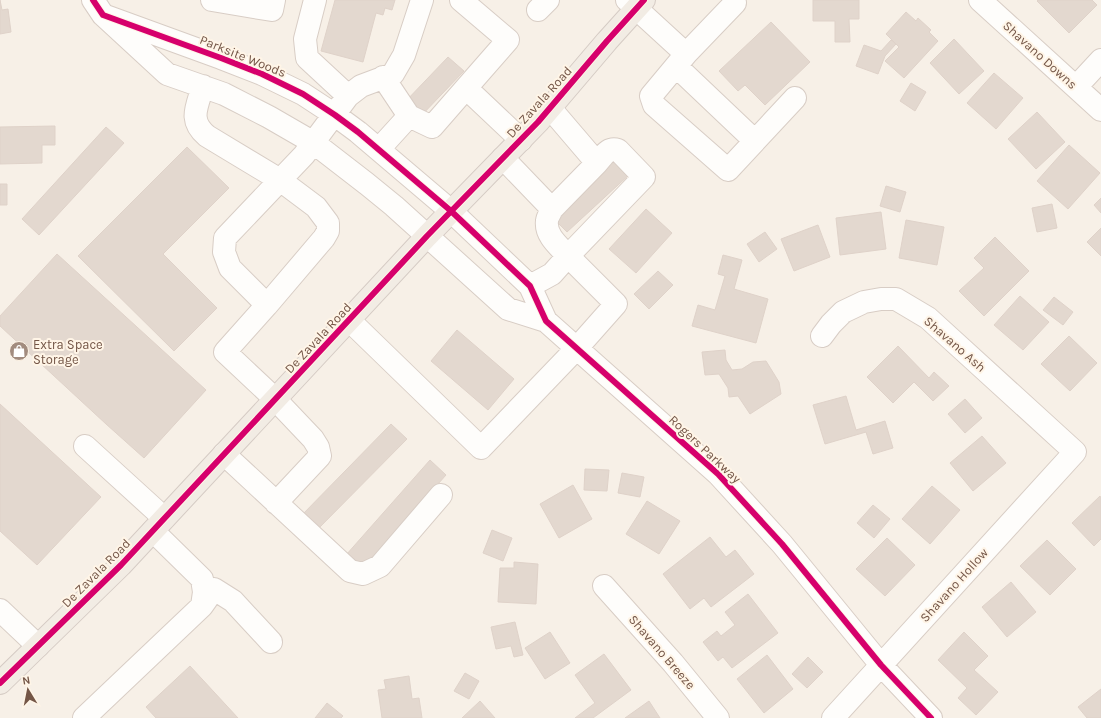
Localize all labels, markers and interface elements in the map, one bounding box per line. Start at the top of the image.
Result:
street label: Shavano Downs [1000,18,1080,92]
street label: Parksite Woods [198,32,288,80]
street label: De Zavala Road [503,63,575,141]
street label: De Zavala Road [282,300,354,376]
street label: Shavano Ash [921,313,989,375]
place label: Extra Space Storage [33,337,103,367]
shop icon: Extra Space Storage [8,340,30,362]
street label: Rogers Parkway [666,412,744,486]
street label: De Zavala Road [59,536,133,610]
street label: Shavano Hollow [917,545,991,625]
street label: Shavano Breeze [626,612,699,692]
north arrow [8,670,48,710]
text: N [21,674,31,688]

